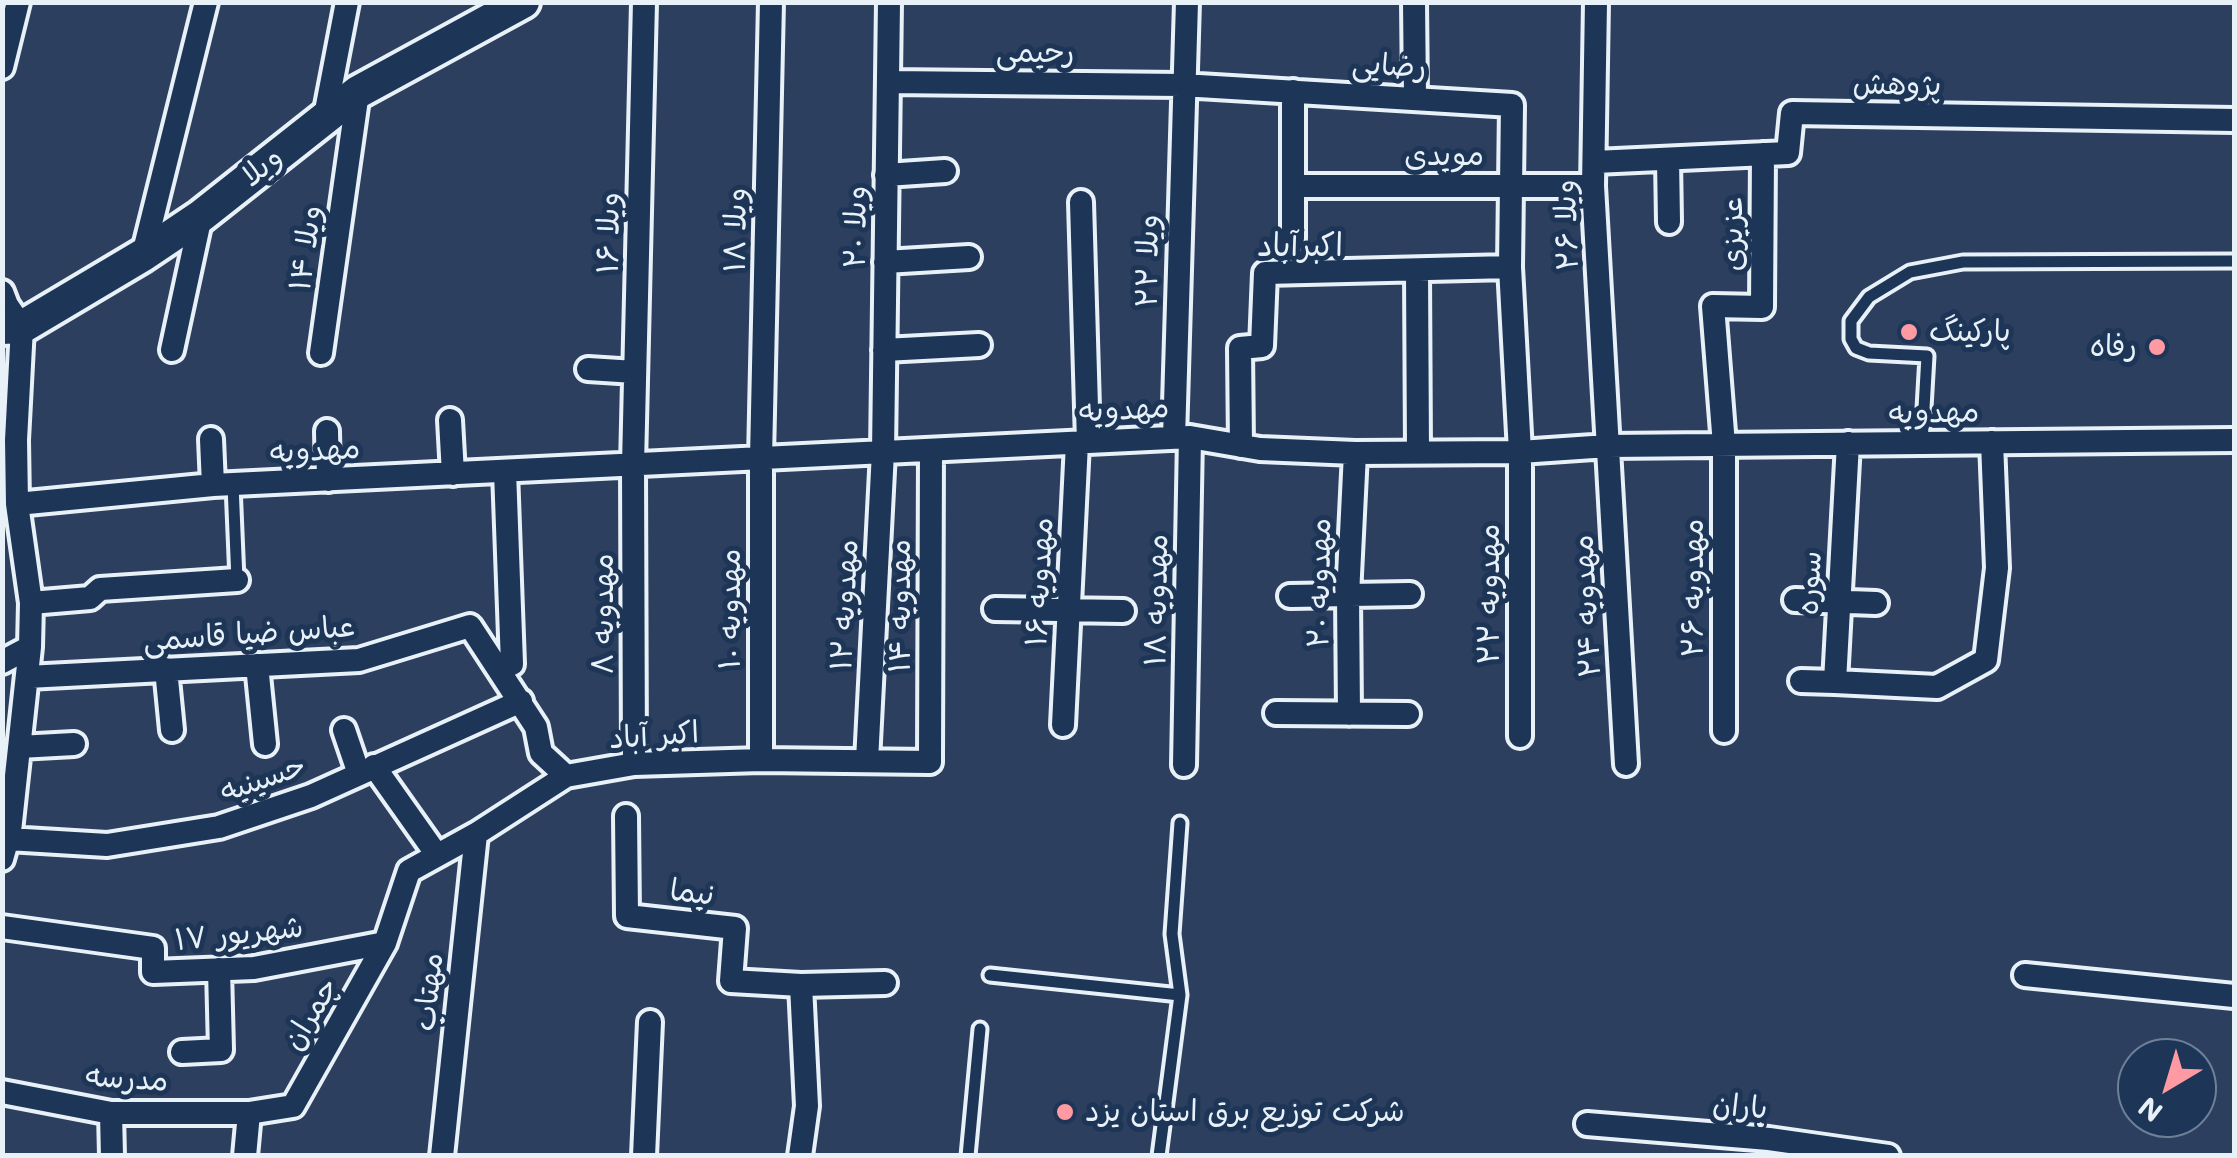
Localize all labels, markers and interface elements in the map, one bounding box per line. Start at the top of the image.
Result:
street label: رحیمی [996,35,1074,71]
street label: رضایی [1351,46,1427,86]
street label: پژوهش [1852,66,1942,104]
street label: مویدی [1404,138,1484,174]
street label: ویلا [234,139,290,195]
street label: ویلا ۲۶ [1547,179,1587,271]
street label: ویلا ۲۰ [837,185,875,269]
street label: ویلا ۱۸ [717,187,755,273]
street label: ویلا ۱۶ [590,192,628,274]
street label: عزیزی [1715,197,1751,271]
street label: ویلا ۱۴ [282,203,330,293]
street label: ویلا ۲۲ [1129,214,1167,308]
district label: اکبرآباد [1257,227,1343,265]
place label: پارکینگ [1929,314,2011,350]
marker: پارکینگ [1898,321,1920,343]
place label: رفاه [2090,329,2137,365]
marker: رفاه [2146,336,2168,358]
street label: مهدویه [1078,390,1170,430]
street label: مهدویه [1888,394,1980,432]
street label: مهدویه [269,431,361,471]
street label: مهدویه ۱۶ [1019,516,1061,648]
street label: مهدویه ۲۰ [1301,518,1339,648]
street label: مهدویه ۲۶ [1676,519,1712,657]
street label: مهدویه ۲۲ [1472,524,1508,664]
street label: مهدویه ۱۸ [1138,534,1176,666]
street label: مهدویه ۲۴ [1565,534,1609,678]
street label: مهدویه ۱۲ [824,538,866,672]
street label: مهدویه ۱۴ [883,539,919,673]
street label: مهدویه ۱۰ [713,549,749,669]
street label: سوره [1790,550,1830,616]
street label: مهدویه ۸ [586,553,622,675]
street label: عباس ضیا قاسمی [142,609,356,659]
street label: اکبر آباد [608,715,700,757]
street label: حسینیه [215,748,311,810]
street label: نیما [668,872,716,914]
street label: ۱۷ شهریور [173,909,305,959]
street label: مهتاب [407,951,451,1033]
street label: چمران [275,971,347,1057]
north arrow [2117,1038,2217,1138]
street label: مدرسه [84,1058,170,1100]
street label: باران [1711,1087,1769,1127]
text: N [2130,1089,2169,1131]
place label: شرکت توزیع برق استان یزد [1085,1094,1405,1130]
marker: شرکت توزیع برق استان یزد [1054,1101,1076,1123]

